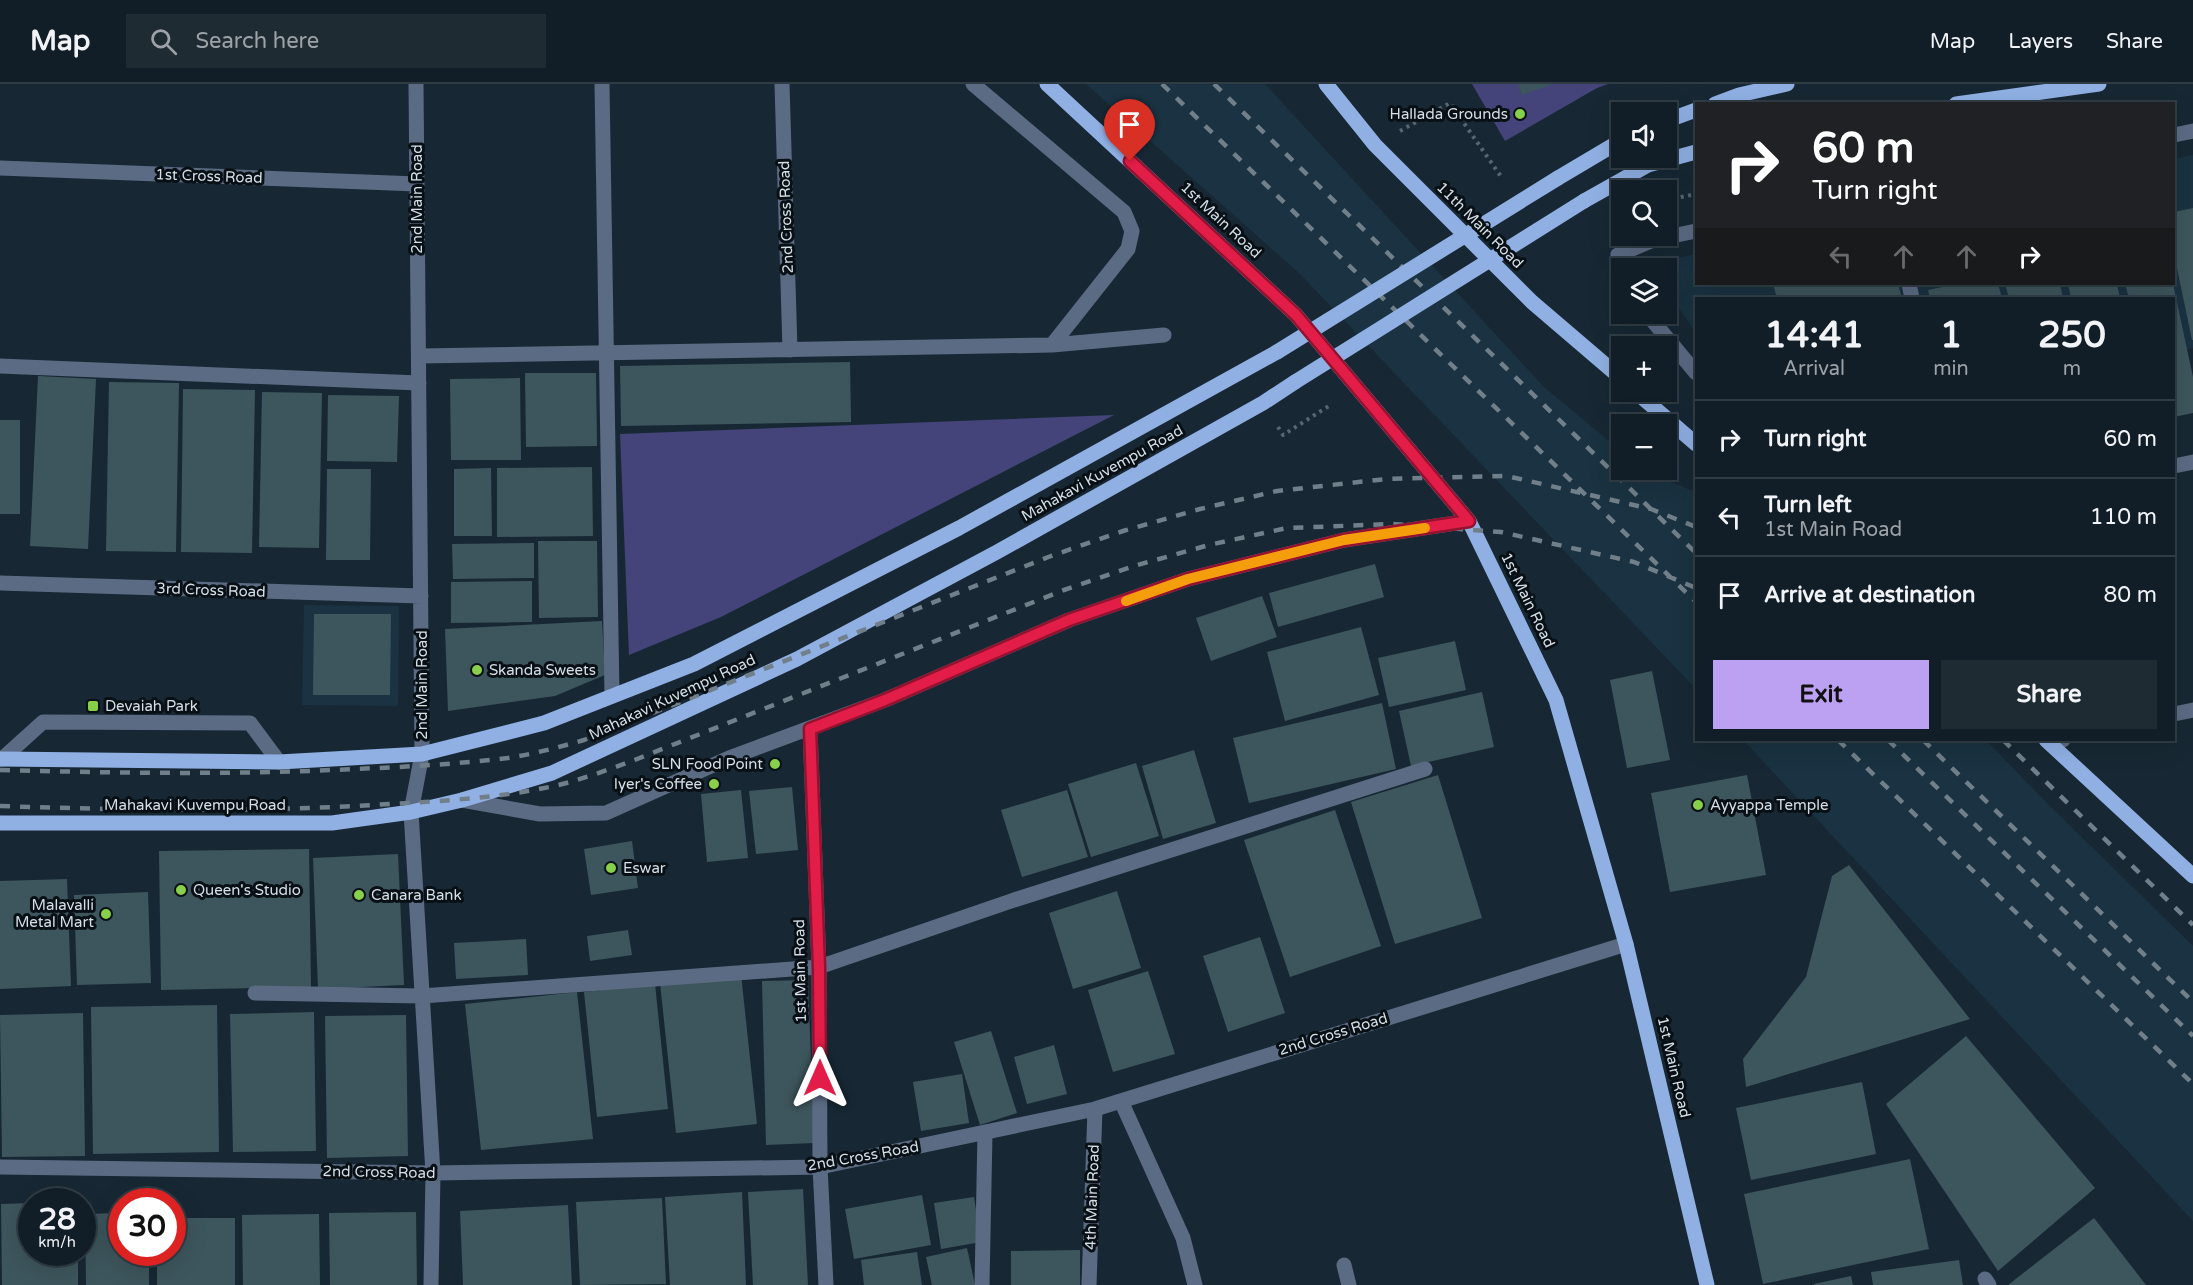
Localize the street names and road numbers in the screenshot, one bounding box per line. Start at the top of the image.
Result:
street label: 2nd Main Road [408,144,426,254]
street label: 2nd Cross Road [775,160,797,274]
street label: 1st Cross Road [155,165,263,187]
street label: 1st Main Road [1177,178,1265,262]
street label: 11th Main Road [1433,178,1527,272]
street label: Mahakavi Kuvempu Road [1018,421,1186,525]
street label: 1st Main Road [1497,550,1559,650]
street label: 3rd Cross Road [156,579,266,601]
street label: 2nd Main Road [413,630,431,740]
street label: Mahakavi Kuvempu Road [586,650,758,744]
street label: Mahakavi Kuvempu Road [104,796,286,814]
street label: 1st Main Road [790,919,810,1023]
street label: 2nd Cross Road [1276,1009,1390,1059]
street label: 1st Main Road [1654,1015,1694,1119]
street label: 2nd Cross Road [806,1137,920,1175]
street label: 4th Main Road [1081,1144,1103,1250]
street label: 2nd Cross Road [322,1162,436,1182]

